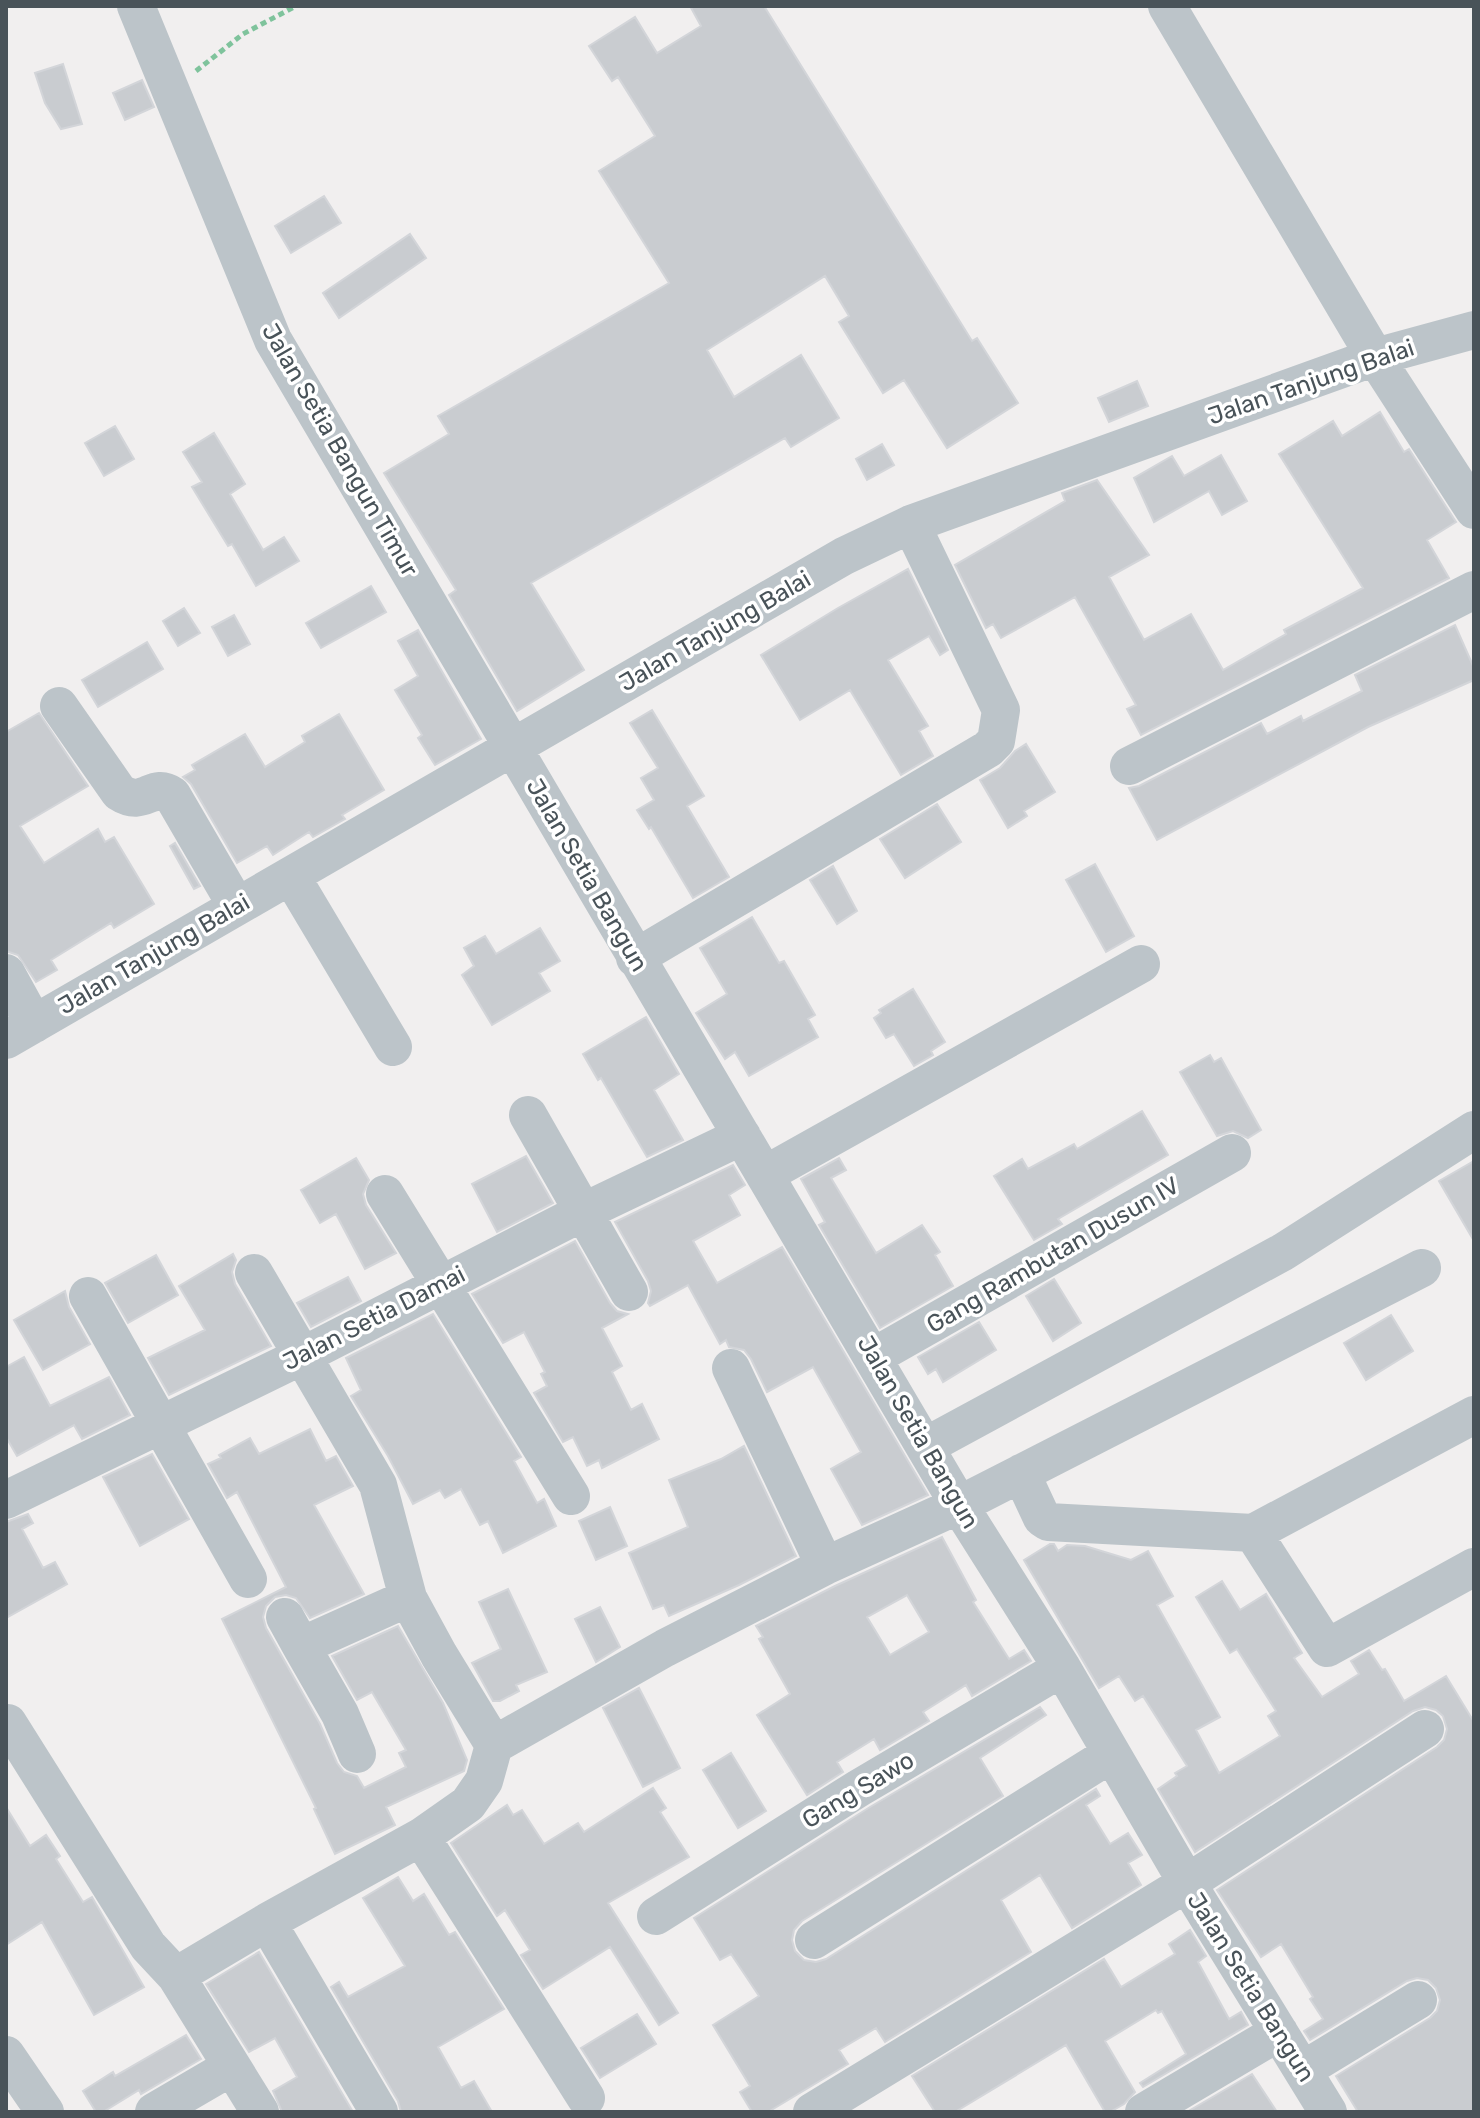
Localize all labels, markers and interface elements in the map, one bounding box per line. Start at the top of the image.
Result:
street label: Jalan Setia Bangun Timur [256,319,424,581]
street label: Jalan Tanjung Balai [1204,334,1418,430]
street label: Jalan Tanjung Balai [614,565,816,697]
street label: Jalan Setia Bangun [520,774,654,976]
street label: Jalan Tanjung Balai [53,888,255,1020]
street label: Gang Rambutan Dusun IV [922,1171,1184,1339]
street label: Jalan Setia Damai [278,1260,470,1376]
street label: Jalan Setia Bangun [851,1331,985,1533]
street label: Gang Sawo [797,1746,919,1834]
street label: Jalan Setia Bangun [1181,1887,1321,2087]

